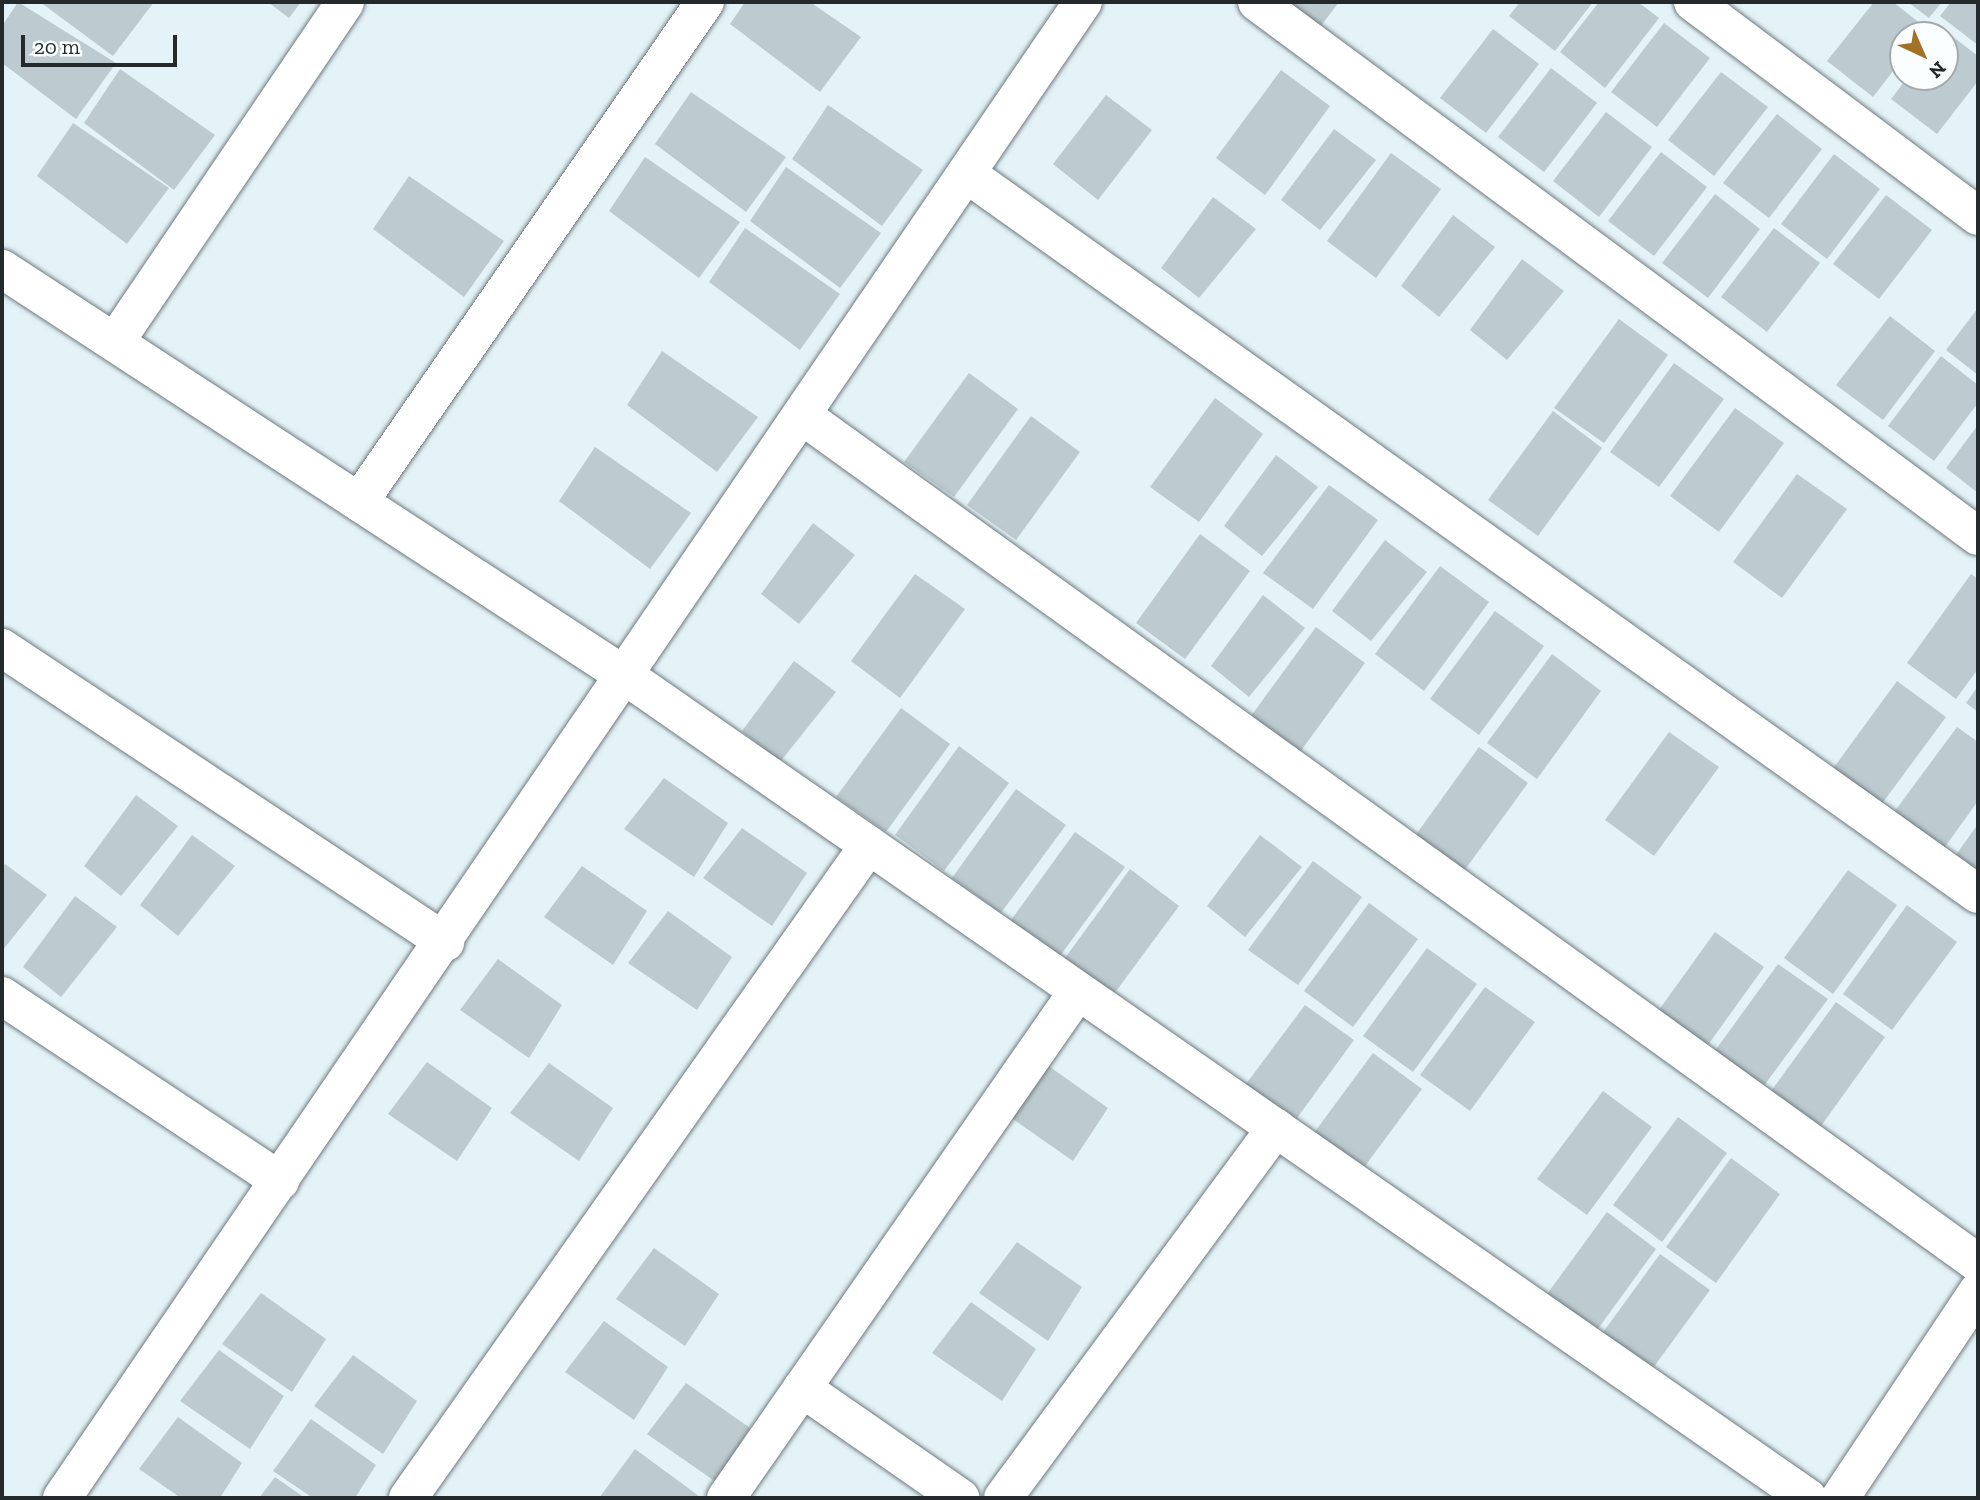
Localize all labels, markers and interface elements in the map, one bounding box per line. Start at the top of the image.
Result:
scale bar [24,21,180,65]
north arrow [1889,21,1959,91]
text: 20 m [34,34,80,59]
text: N [1924,57,1951,83]

